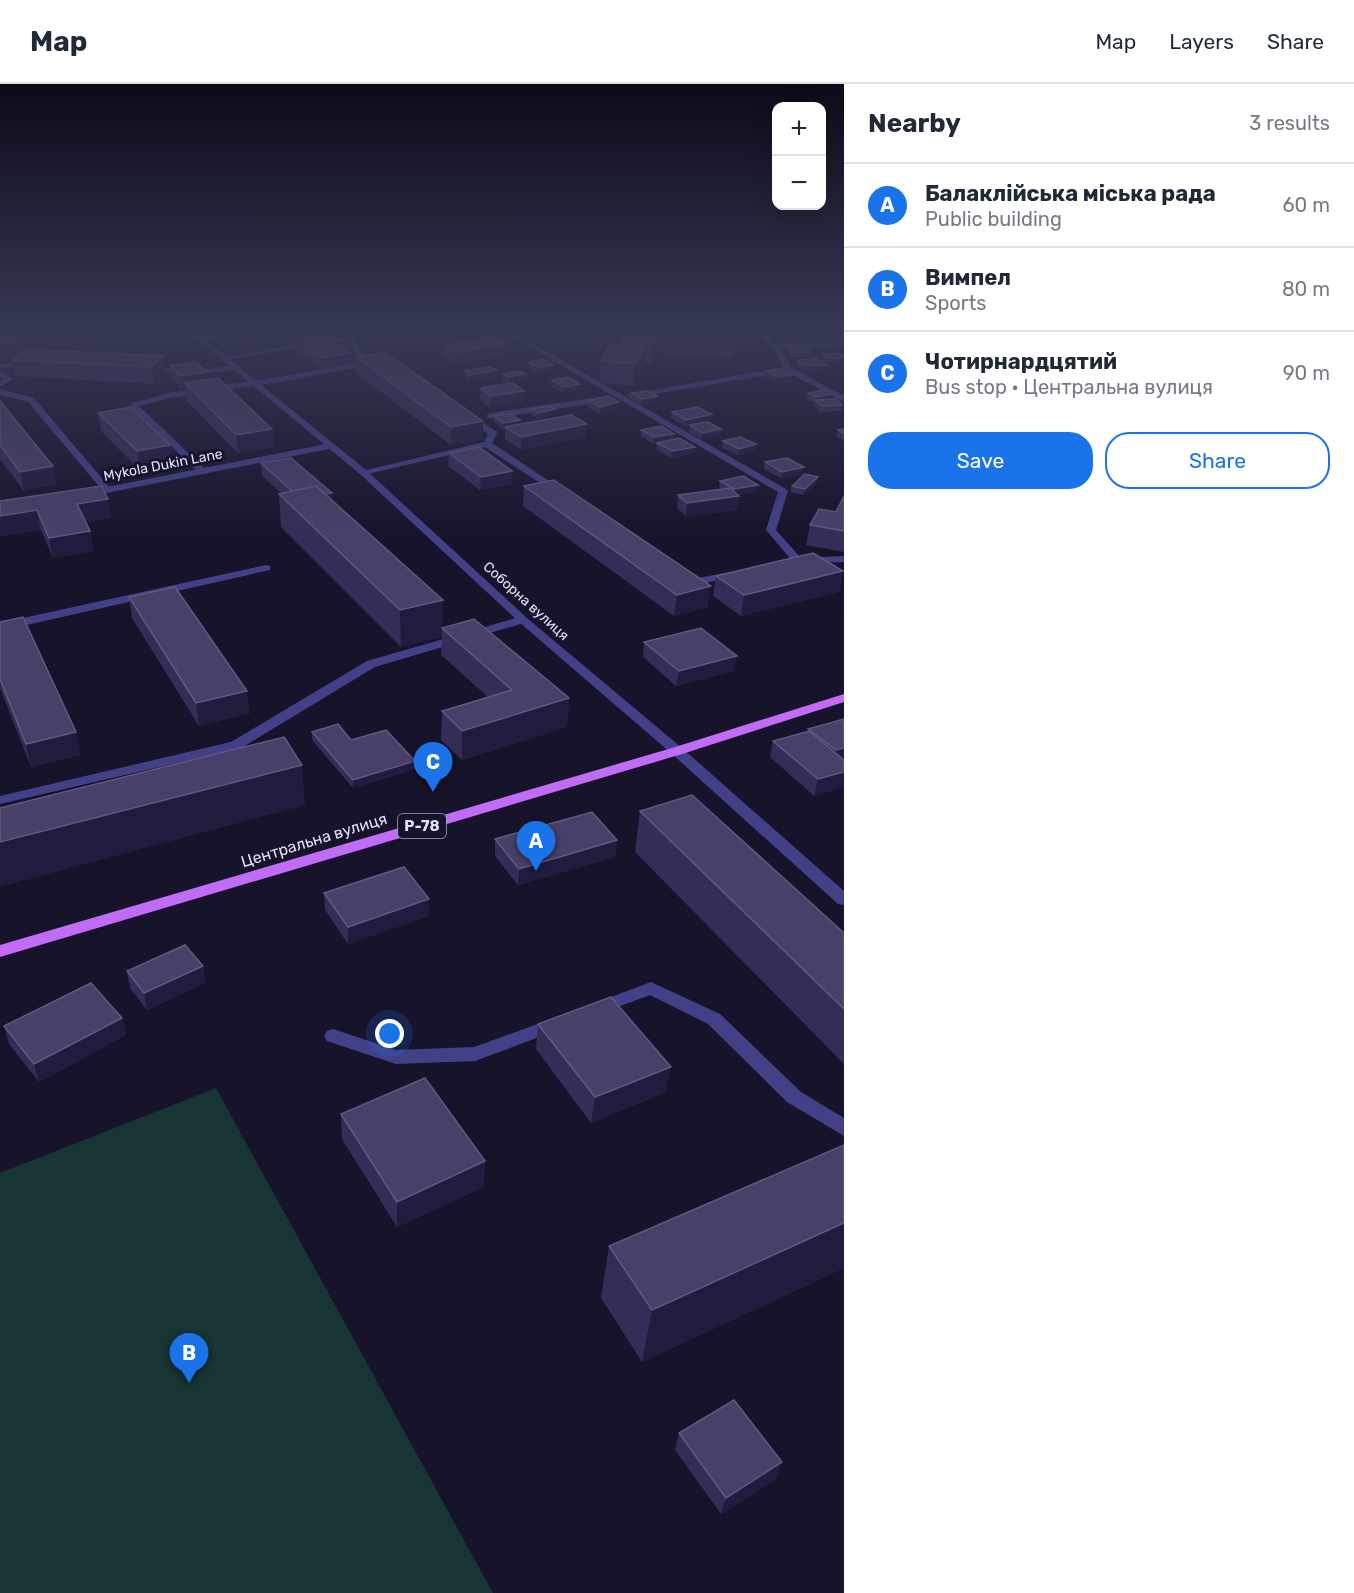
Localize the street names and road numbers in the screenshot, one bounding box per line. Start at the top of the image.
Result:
street label: Mykola Dukin Lane [102,445,224,485]
street label: Соборна вулиця [480,558,572,644]
street label: Центральна вулиця [239,809,389,871]
road number: Р-78 [398,814,446,838]

